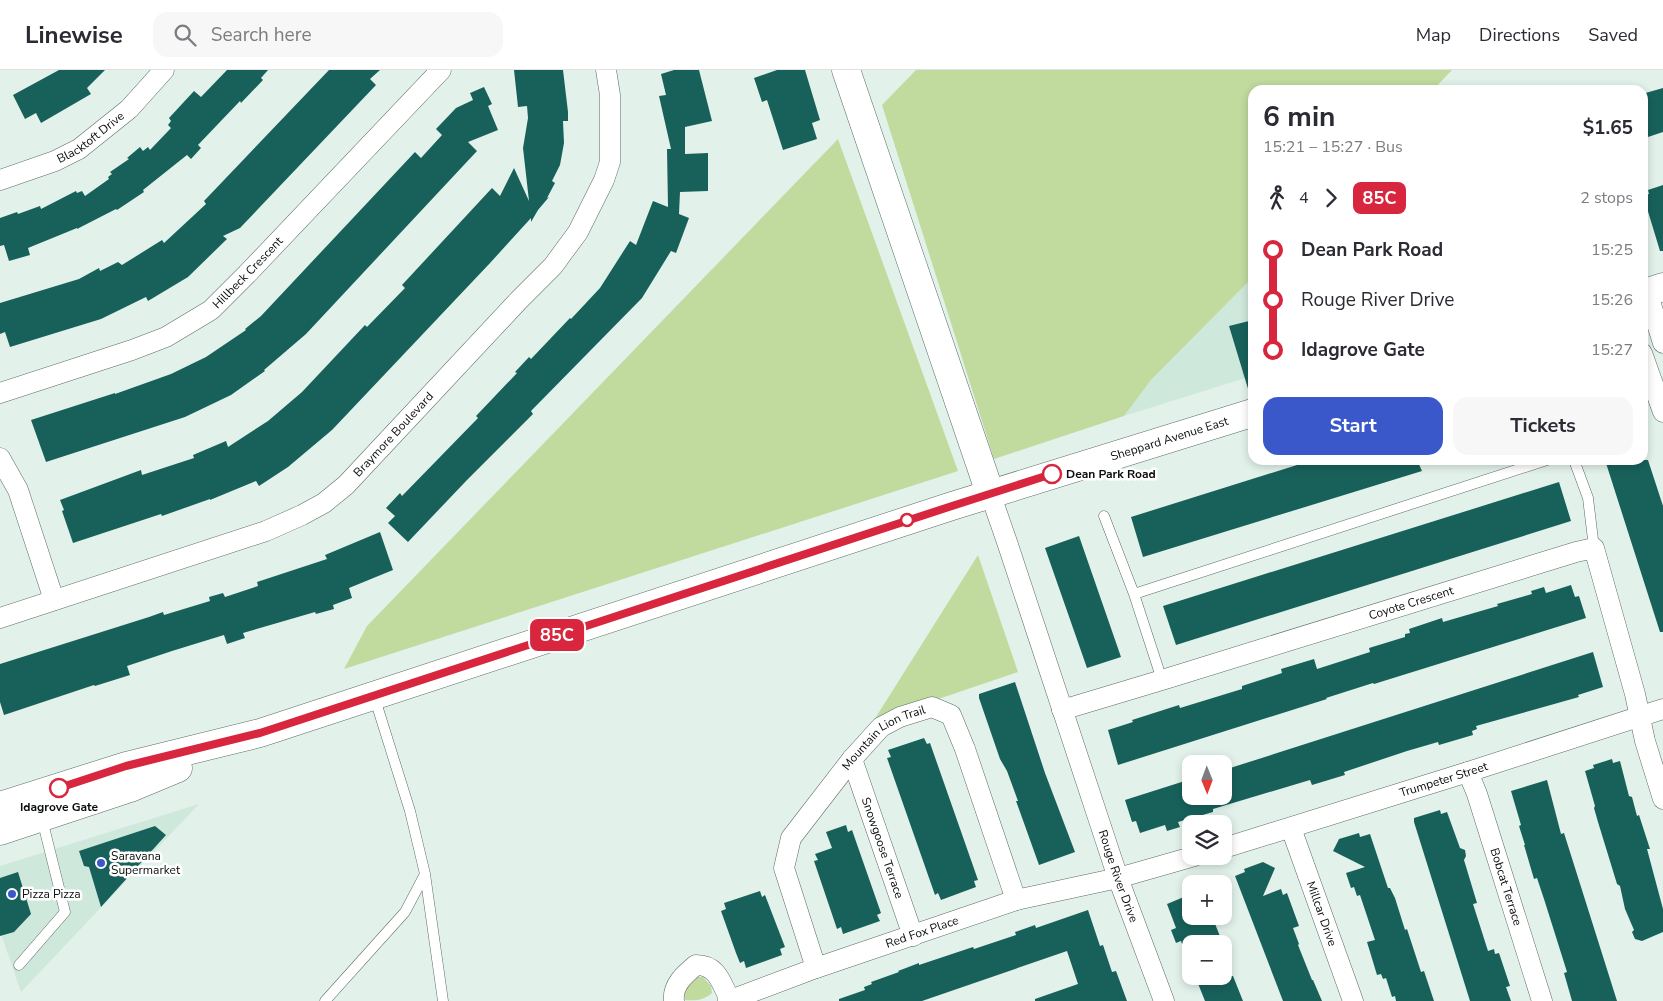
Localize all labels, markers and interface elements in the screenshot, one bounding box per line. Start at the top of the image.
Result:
search box [153,12,503,57]
text: Linewise [25,19,123,51]
icon: search [171,21,199,49]
text: Search here [211,22,312,48]
text: Map [1416,23,1451,47]
text: Directions [1479,23,1560,47]
text: Saved [1588,23,1638,47]
text: 6 min [1263,98,1335,136]
street label: Blacktoft Drive [54,108,128,167]
text: $1.65 [1583,115,1633,141]
text: 15:21 – 15:27 · Bus [1263,136,1403,158]
icon: walk [1263,184,1291,212]
icon: forward [1317,184,1345,212]
text: 85C [1363,186,1396,210]
text: 4 [1299,187,1309,209]
text: 2 stops [1580,187,1633,209]
street label: Hillbeck Crescent [209,233,287,312]
text: Dean Park Road [1301,237,1443,263]
text: 15:25 [1591,239,1633,261]
text: Rouge River Drive [1301,287,1454,313]
text: 15:26 [1591,289,1633,311]
text: Idagrove Gate [1301,337,1425,363]
text: 15:27 [1591,339,1633,361]
street label: Braymore Boulevard [350,389,437,480]
button: Start [1263,397,1443,455]
button: Tickets [1453,397,1633,455]
street label: Sheppard Avenue East [1108,413,1231,464]
marker: Dean Park Road [1042,464,1062,484]
place label: Dean Park Road [1066,466,1156,482]
unlabelled marker [900,513,914,527]
street label: Coyote Crescent [1367,582,1456,624]
line badge: 85C [528,619,586,651]
text: 85C [540,623,574,647]
street label: Mountain Lion Trail [838,701,928,773]
north arrow [1182,755,1232,805]
map controls [1182,755,1232,985]
street label: Trumpeter Street [1397,758,1491,801]
marker: Idagrove Gate [49,778,69,798]
street label: Snowgoose Terrace [858,795,907,901]
place label: Idagrove Gate [20,799,99,815]
button: layers [1182,815,1232,865]
street label: Rouge River Drive [1095,828,1142,925]
street label: Bobcat Terrace [1486,846,1526,928]
place label: Saravana Supermarket [111,848,181,878]
marker: Saravana Supermarket [95,857,107,869]
button: + [1182,875,1232,925]
street label: Millcar Drive [1303,879,1341,948]
place label: Pizza Pizza [22,886,81,902]
marker: Pizza Pizza [6,888,18,900]
street label: Red Fox Place [883,912,961,952]
button: − [1182,935,1232,985]

